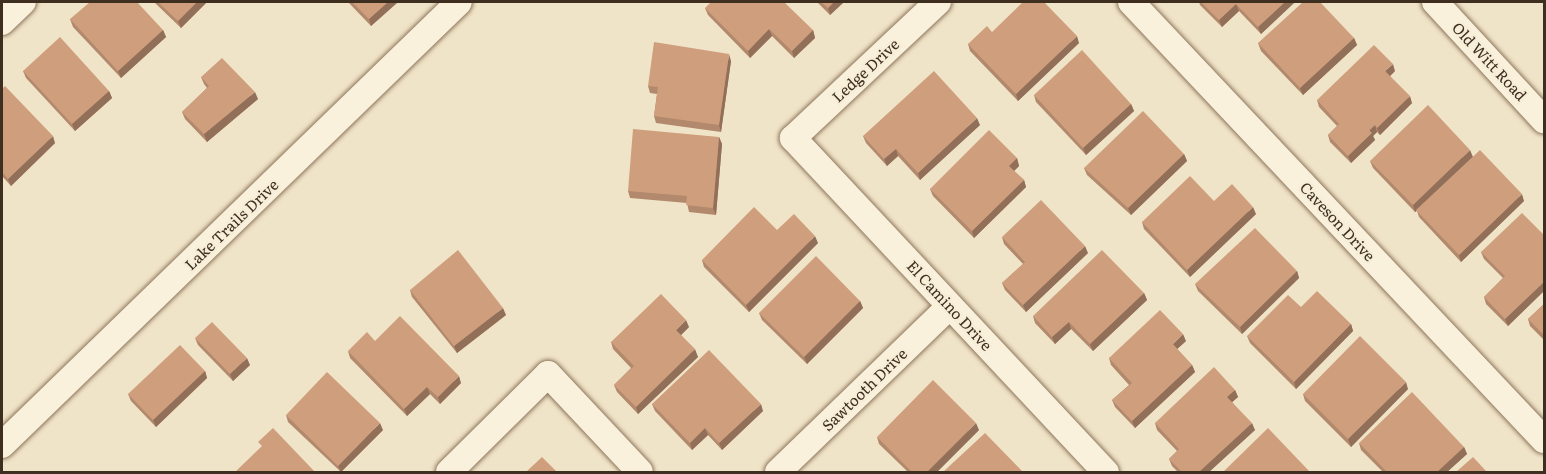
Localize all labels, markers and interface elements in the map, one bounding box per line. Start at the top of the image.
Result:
street label: Old Witt Road [1449,18,1531,104]
street label: Ledge Drive [828,35,902,105]
street label: Lake Trails Drive [181,175,281,273]
street label: Caveson Drive [1297,178,1379,264]
street label: El Camino Drive [904,256,996,354]
street label: Sawtooth Drive [818,344,910,434]

